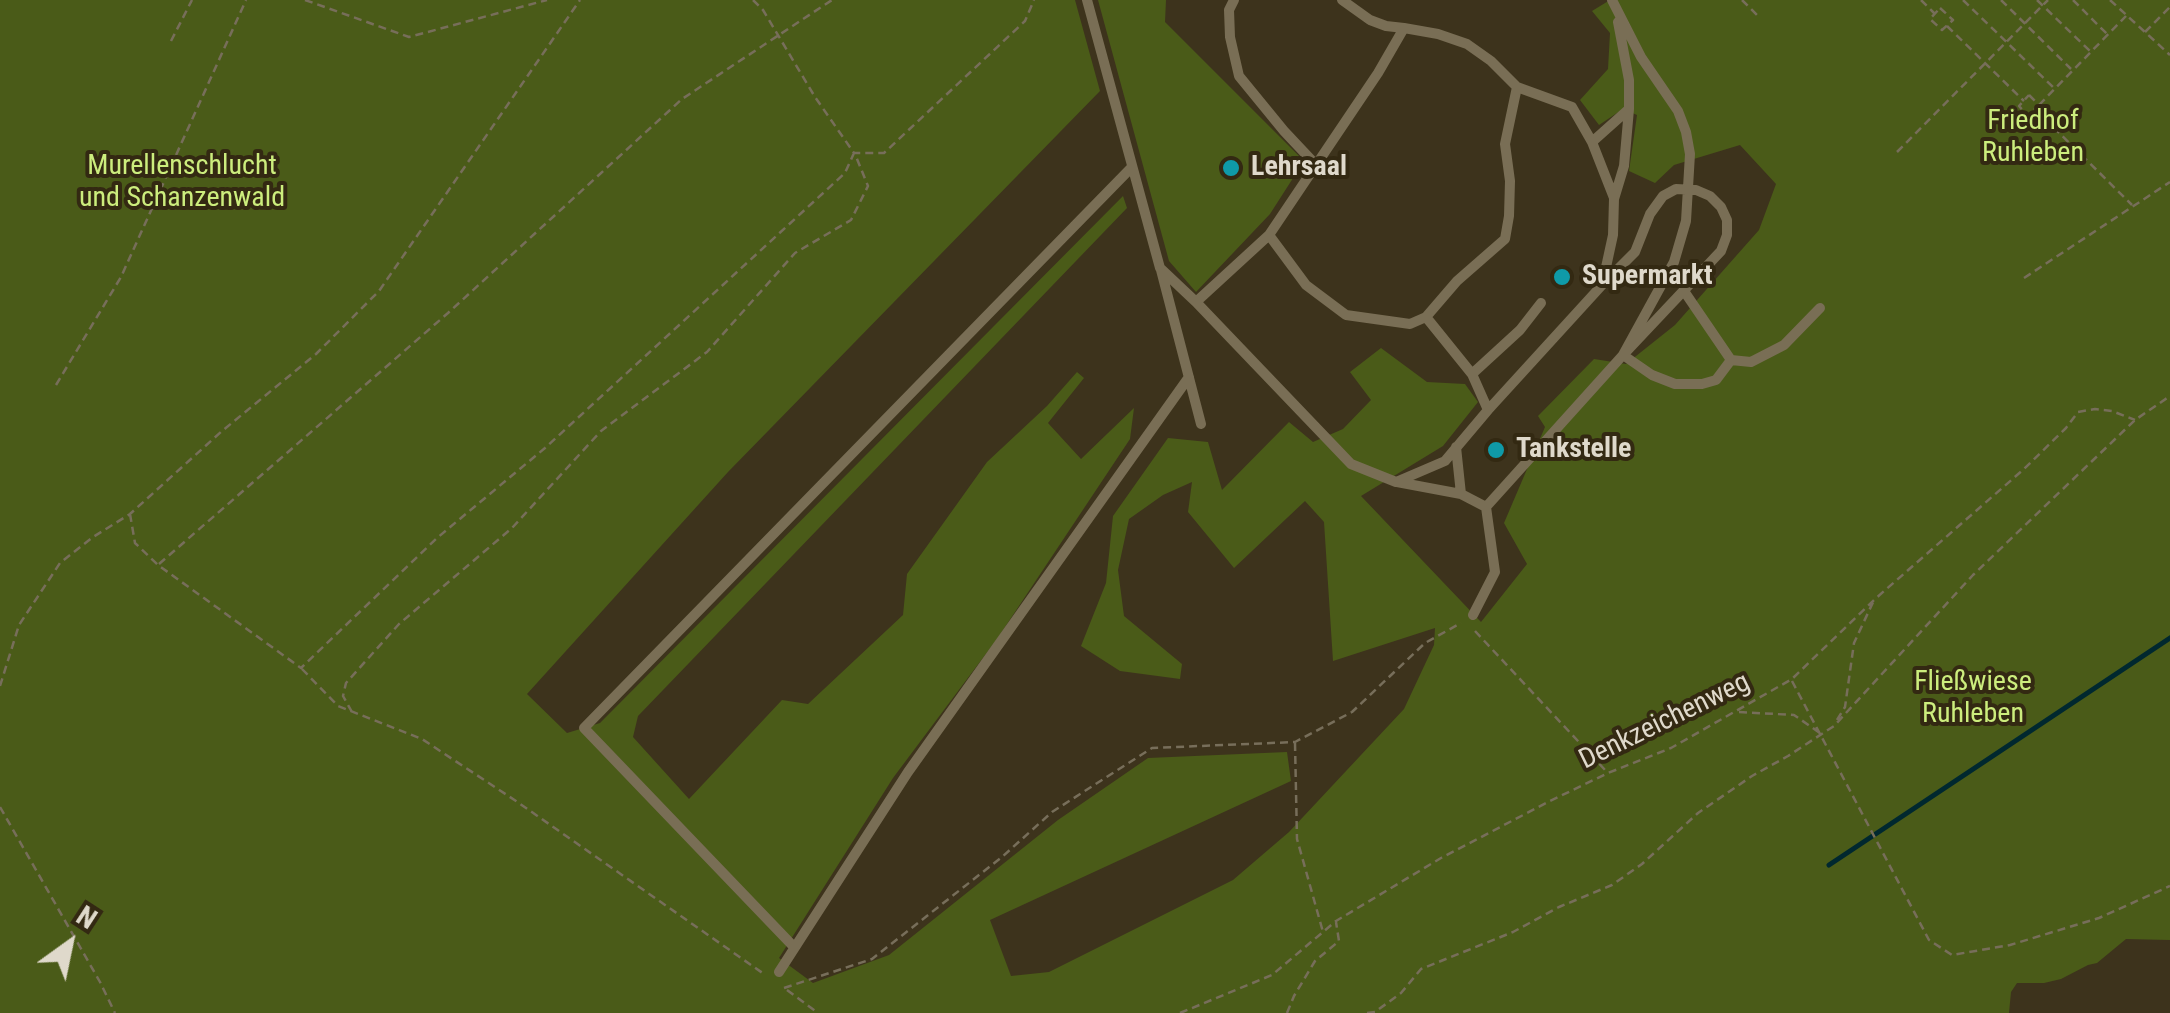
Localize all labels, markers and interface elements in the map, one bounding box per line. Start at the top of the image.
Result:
park label: Friedhof Ruhleben [1982,105,2084,171]
park label: Murellenschlucht und Schanzenwald [79,150,285,216]
place label: Lehrsaal [1251,151,1347,185]
marker: Lehrsaal [1220,157,1242,179]
place label: Supermarkt [1582,260,1713,294]
marker: Supermarkt [1551,266,1573,288]
place label: Tankstelle [1516,433,1631,467]
marker: Tankstelle [1485,439,1507,461]
street label: Denkzeichenweg [1574,666,1756,778]
park label: Fließwiese Ruhleben [1914,666,2032,732]
north arrow [20,893,120,993]
text: N [70,899,103,936]

